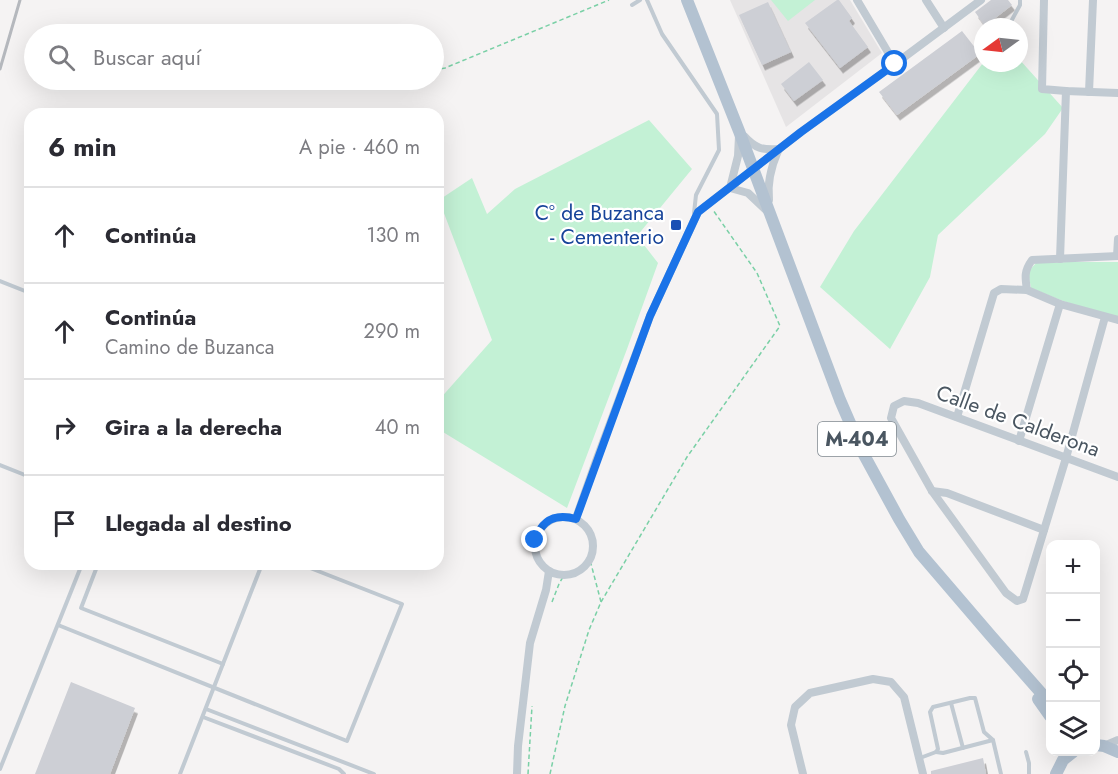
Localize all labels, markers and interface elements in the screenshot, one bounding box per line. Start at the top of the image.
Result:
north arrow [974,18,1028,72]
search box [24,24,444,90]
icon: search [45,41,78,74]
text: Buscar aquí [93,41,201,73]
route start [881,50,907,76]
text: 6 min [48,128,117,166]
text: A pie · 460 m [299,133,420,162]
place label: Cº de Buzanca - Cementerio [535,198,664,252]
marker: Cº de Buzanca - Cementerio [669,218,683,232]
icon: ahead [48,219,81,252]
text: Continúa [105,219,196,251]
text: 130 m [366,221,420,250]
text: Continúa [105,301,196,333]
icon: ahead [48,315,81,348]
text: 290 m [364,317,420,346]
text: Camino de Buzanca [105,333,274,362]
street label: Calle de Calderona [932,378,1104,464]
icon: right [48,411,81,444]
text: Gira a la derecha [105,411,282,443]
text: 40 m [375,413,420,442]
road number: M-404 [818,422,896,456]
icon: arrive [48,507,81,540]
text: Llegada al destino [105,507,292,539]
route end [521,526,547,552]
map controls [1046,540,1100,756]
button: + [1046,540,1100,594]
button: − [1046,594,1100,648]
button: locate [1046,648,1100,702]
button: layers [1046,702,1100,756]

